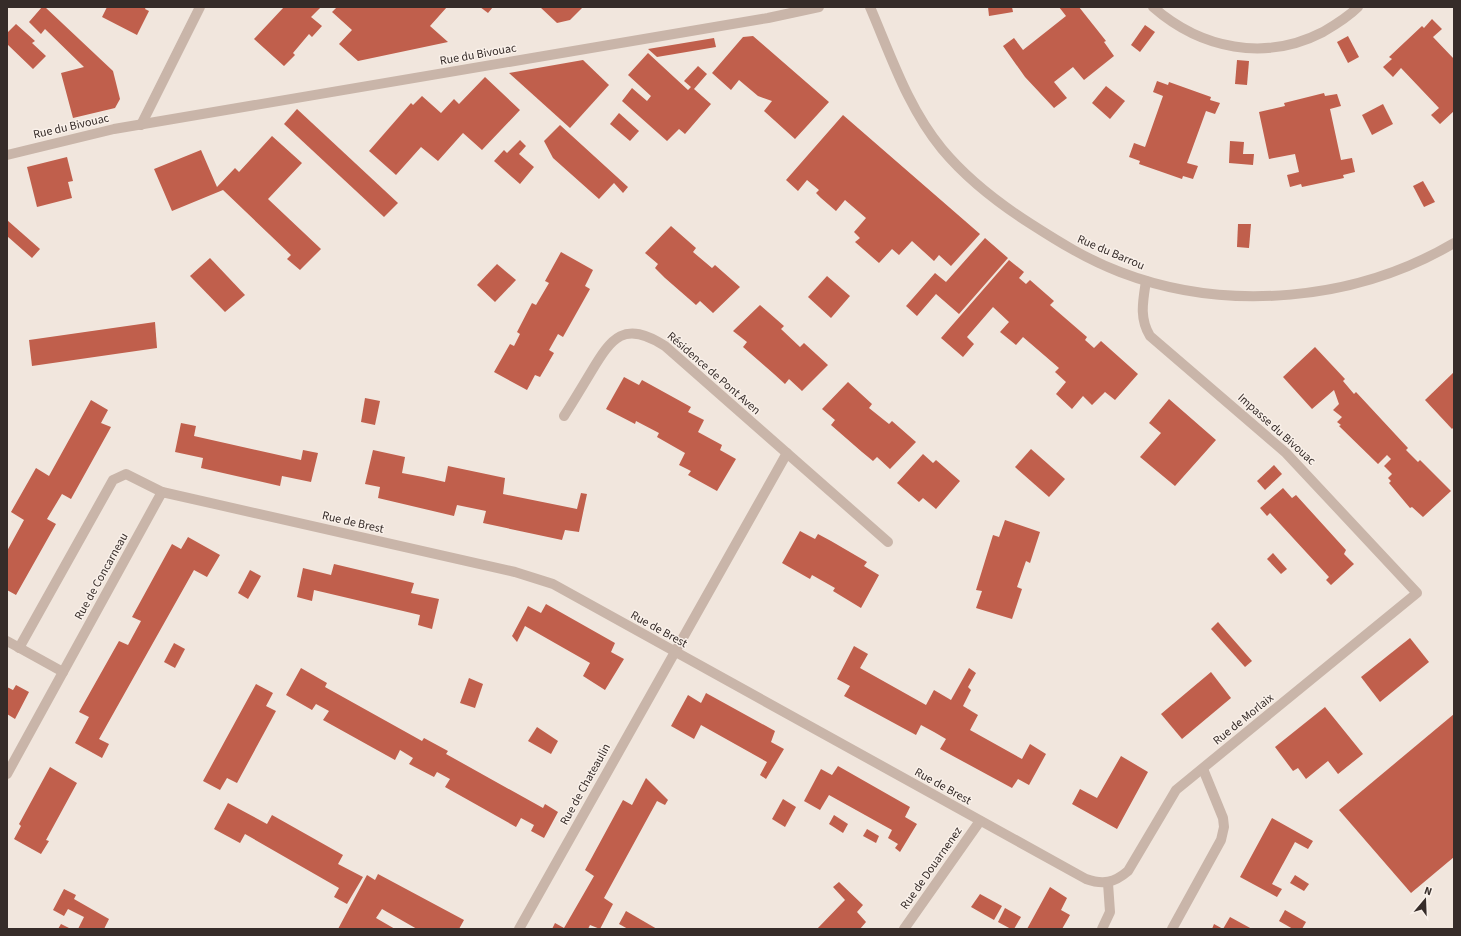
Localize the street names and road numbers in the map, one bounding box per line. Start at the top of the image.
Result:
street label: Rue du Bivouac [438,39,518,70]
street label: Rue du Bivouac [31,109,111,143]
street label: Rue du Barrou [1075,231,1147,274]
street label: Résidence de Pont Aven [663,328,764,419]
street label: Impasse du Bivouac [1234,390,1320,469]
street label: Rue de Brest [320,507,385,538]
street label: Rue de Concarneau [70,530,132,623]
street label: Rue de Brest [627,607,690,652]
street label: Rue de Morlaix [1209,689,1278,749]
street label: Rue de Chateaulin [556,740,615,828]
street label: Rue de Brest [911,764,974,809]
street label: Rue de Douarnenez [896,823,966,913]

